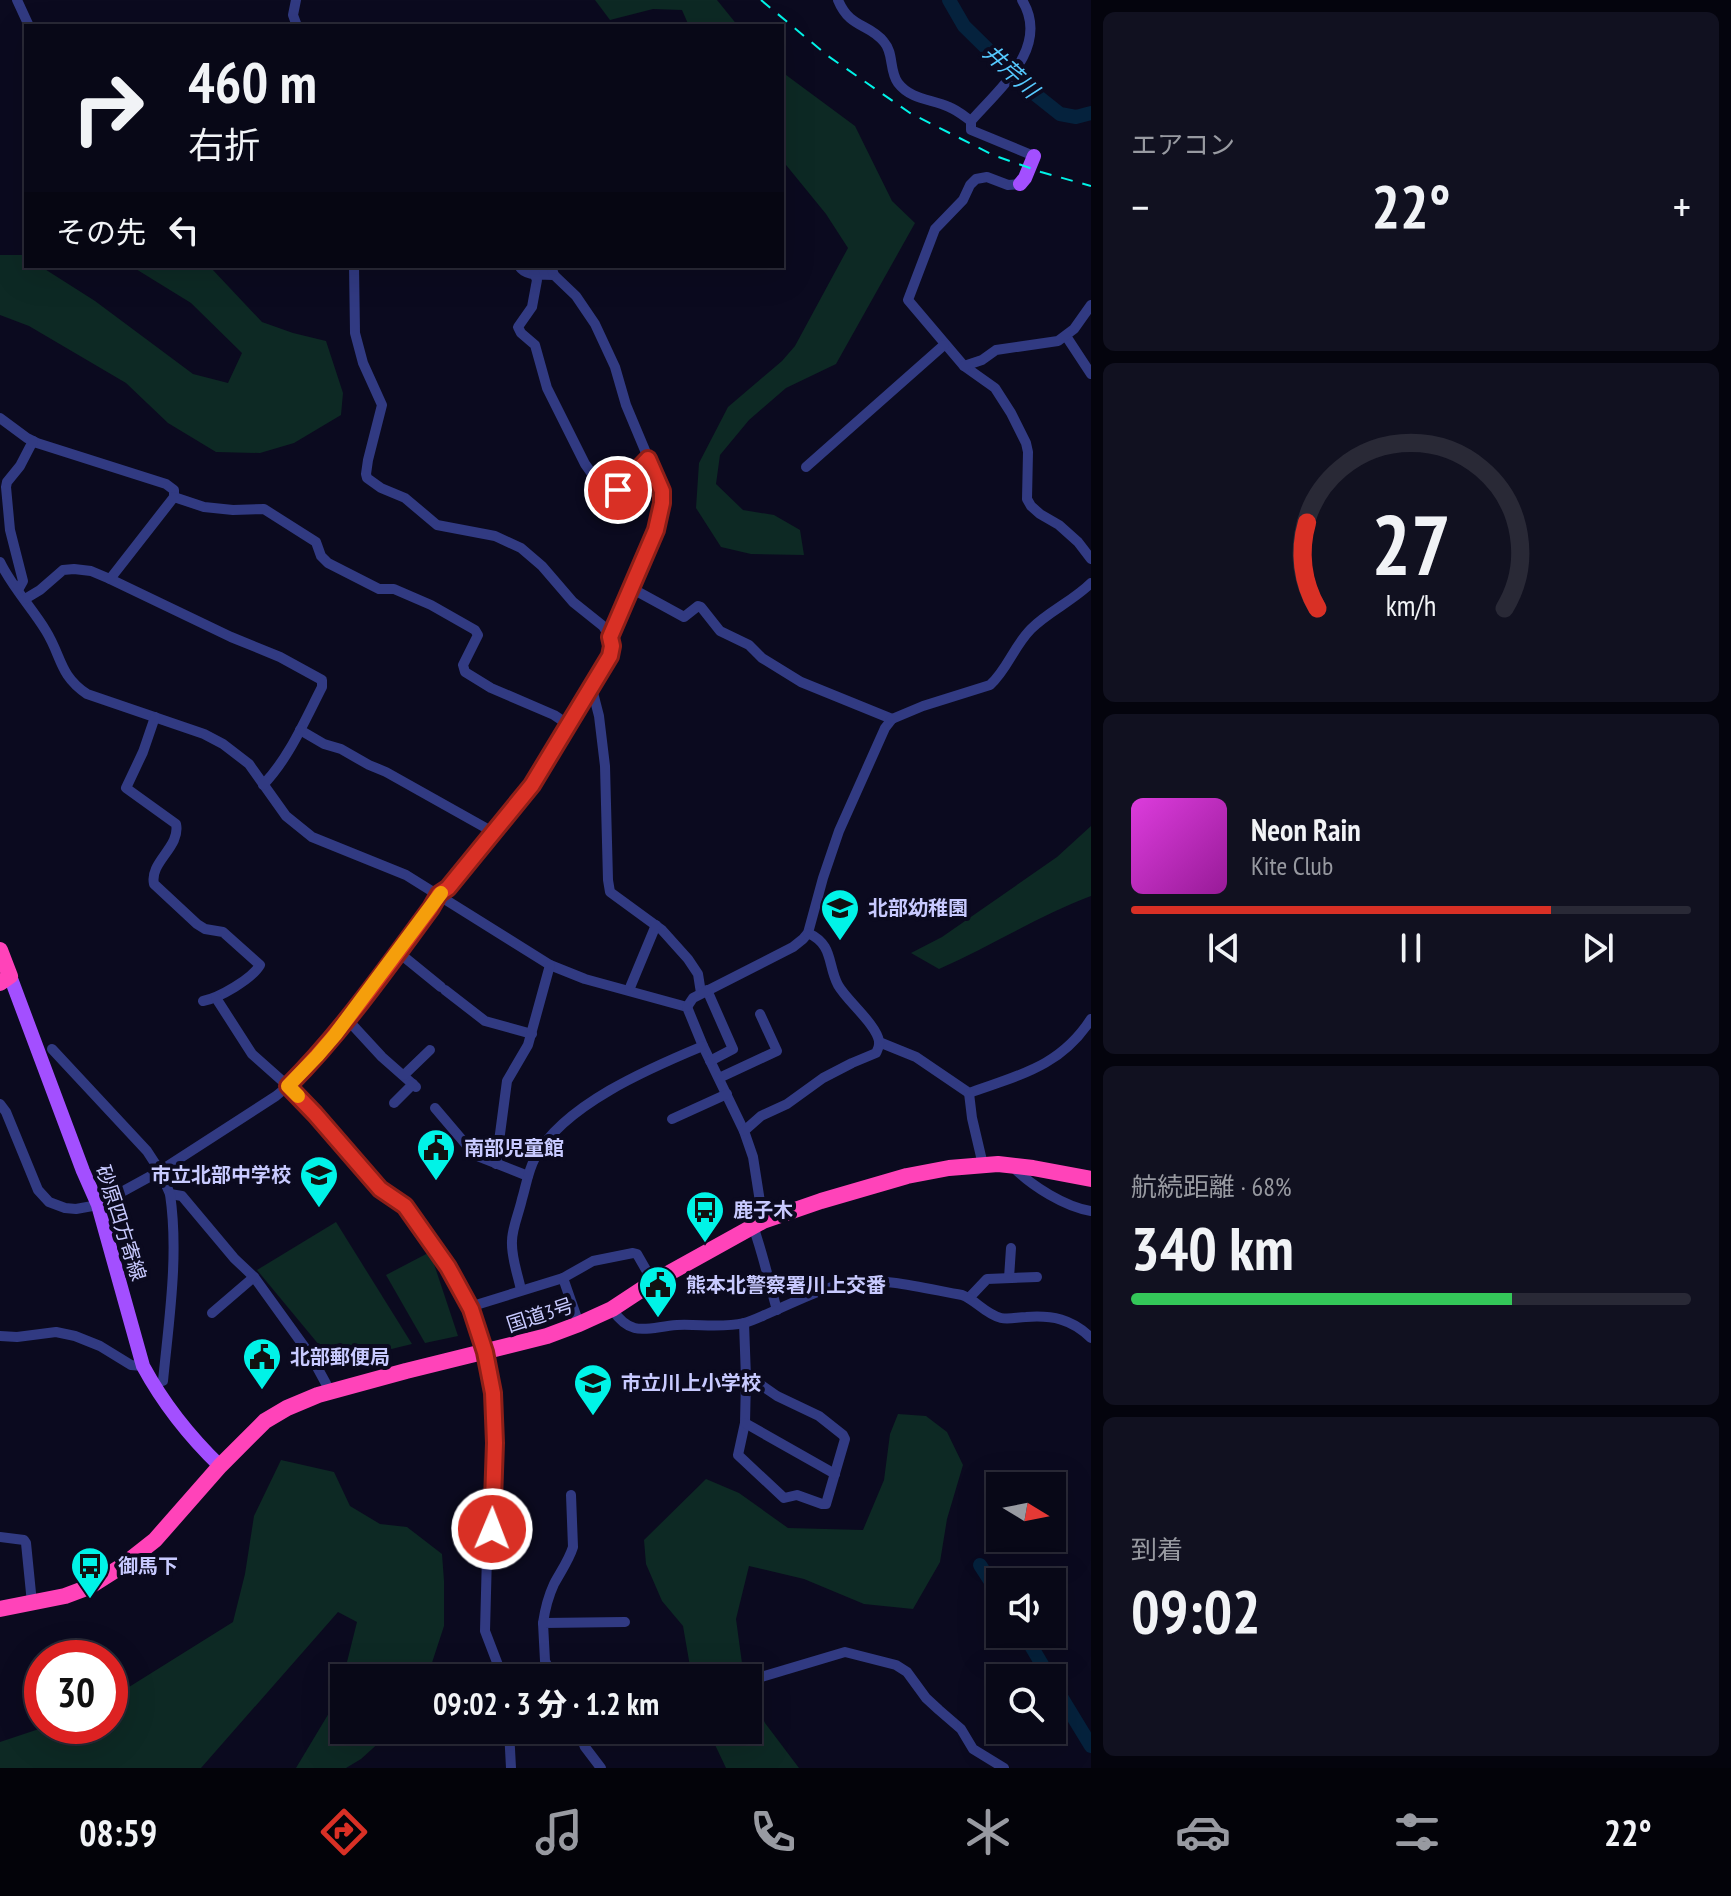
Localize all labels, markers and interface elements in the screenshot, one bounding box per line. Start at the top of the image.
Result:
water label: 井芹川 [977,38,1046,105]
text: 460 m [188,46,317,118]
icon: right [56,56,160,160]
text: 右折 [188,121,260,168]
text: エアコン [1131,128,1235,161]
text: 22° [1371,167,1451,245]
text: − [1131,178,1149,235]
text: + [1673,178,1691,235]
icon: left [162,208,206,252]
text: その先 [56,212,146,251]
pin [584,456,652,524]
icon: arrive [596,468,640,512]
text: 27 [1371,489,1451,597]
text: km/h [1386,587,1436,624]
text: Neon Rain [1251,810,1361,849]
text: Kite Club [1251,849,1333,882]
school or university icon: 北部幼稚園 [819,887,861,942]
place label: 北部幼稚園 [868,895,968,921]
icon: previous [1202,926,1246,970]
icon: pause [1389,926,1433,970]
icon: next [1576,926,1620,970]
public building icon: 南部児童館 [415,1127,457,1182]
place label: 南部児童館 [464,1135,564,1161]
school or university icon: 市立北部中学校 [298,1154,340,1209]
street label: 砂原四方寄線 [90,1162,152,1284]
place label: 市立北部中学校 [151,1162,291,1188]
text: 航続距離 · 68% [1131,1170,1292,1203]
bus stop icon: 鹿子木 [684,1189,726,1244]
place label: 鹿子木 [733,1197,793,1223]
text: 340 km [1131,1209,1294,1287]
public building icon: 熊本北警察署川上交番 [637,1264,679,1319]
place label: 熊本北警察署川上交番 [686,1272,886,1298]
street label: 国道3号 [503,1292,577,1338]
public building icon: 北部郵便局 [241,1336,283,1391]
place label: 北部郵便局 [290,1344,390,1370]
school or university icon: 市立川上小学校 [572,1362,614,1417]
place label: 市立川上小学校 [621,1370,761,1396]
north arrow [986,1472,1066,1552]
map controls [986,1472,1066,1744]
position arrow [450,1487,534,1571]
text: 到着 [1131,1533,1183,1566]
bus stop icon: 御馬下 [69,1545,111,1600]
place label: 御馬下 [118,1553,178,1579]
button: sound [986,1568,1066,1648]
text: 09:02 [1131,1572,1261,1650]
speed limit sign: 30 [24,1640,128,1744]
button: search [986,1664,1066,1744]
text: 09:02 · 3 分 · 1.2 km [433,1684,659,1723]
icon: directions [316,1804,372,1860]
icon: music [531,1804,587,1860]
icon: phone [745,1804,801,1860]
icon: climate [960,1804,1016,1860]
icon: car [1175,1804,1231,1860]
icon: filters [1389,1804,1445,1860]
text: 08:59 [79,1809,157,1856]
text: 22° [1604,1809,1652,1856]

